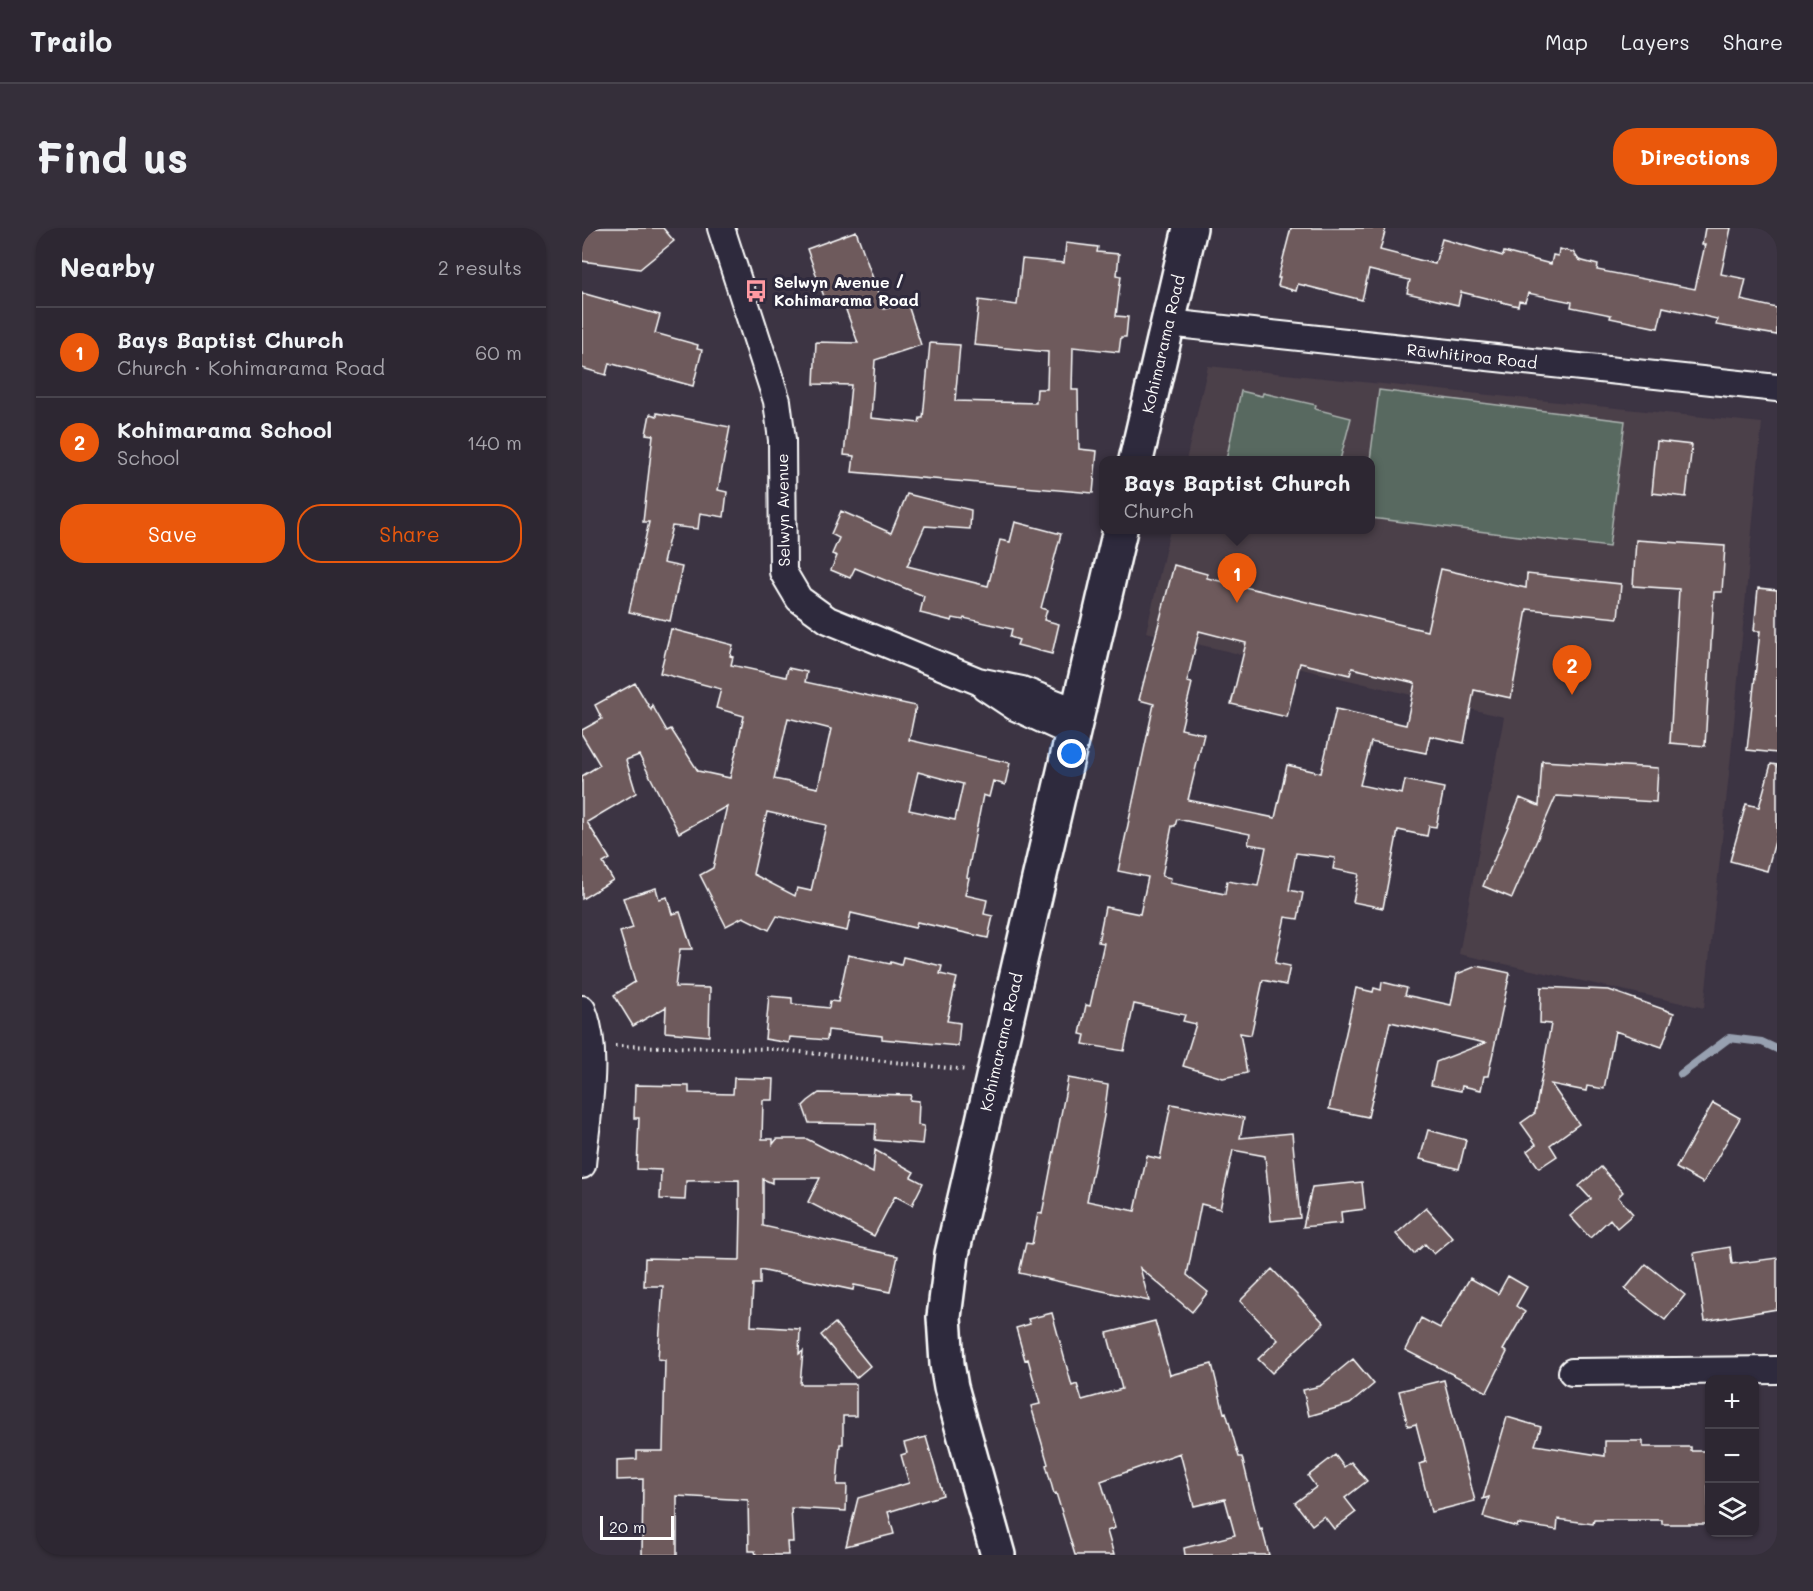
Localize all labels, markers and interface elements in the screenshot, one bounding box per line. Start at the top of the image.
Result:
text: Trailo [30,23,112,59]
text: Map [1545,28,1588,55]
text: Layers [1621,28,1690,55]
text: Share [1723,28,1783,55]
button: Directions [1613,128,1777,185]
text: Find us [36,129,188,184]
text: Nearby [60,250,155,284]
text: 2 results [438,254,522,280]
place label: Selwyn Avenue / Kohimarama Road [774,271,919,310]
street label: Kohimarama Road [1136,273,1189,415]
bus stop icon: Selwyn Avenue / Kohimarama Road [743,278,769,304]
text: Bays Baptist Church [117,325,344,354]
street label: Rāwhitiroa Road [1406,338,1538,373]
text: 1 [75,339,84,365]
text: 60 m [475,339,522,365]
text: Church · Kohimarama Road [117,354,385,380]
text: Kohimarama School [117,415,332,444]
text: 2 [74,429,85,455]
text: 140 m [467,429,522,455]
text: School [117,444,180,470]
street label: Selwyn Avenue [771,453,794,567]
popup [1099,456,1375,534]
text: Bays Baptist Church [1124,468,1350,497]
text: Church [1124,497,1193,523]
button: Save [60,504,285,563]
button: Share [297,504,522,563]
pin: 1 [1218,554,1256,603]
pin: 2 [1552,646,1592,695]
your location [1057,739,1086,768]
street label: Kohimarama Road [974,971,1027,1113]
map controls [1705,1375,1759,1537]
button: + [1705,1375,1759,1429]
button: − [1705,1429,1759,1483]
button: layers [1705,1483,1759,1537]
scale bar [600,1513,674,1540]
text: 20 m [609,1516,646,1537]

